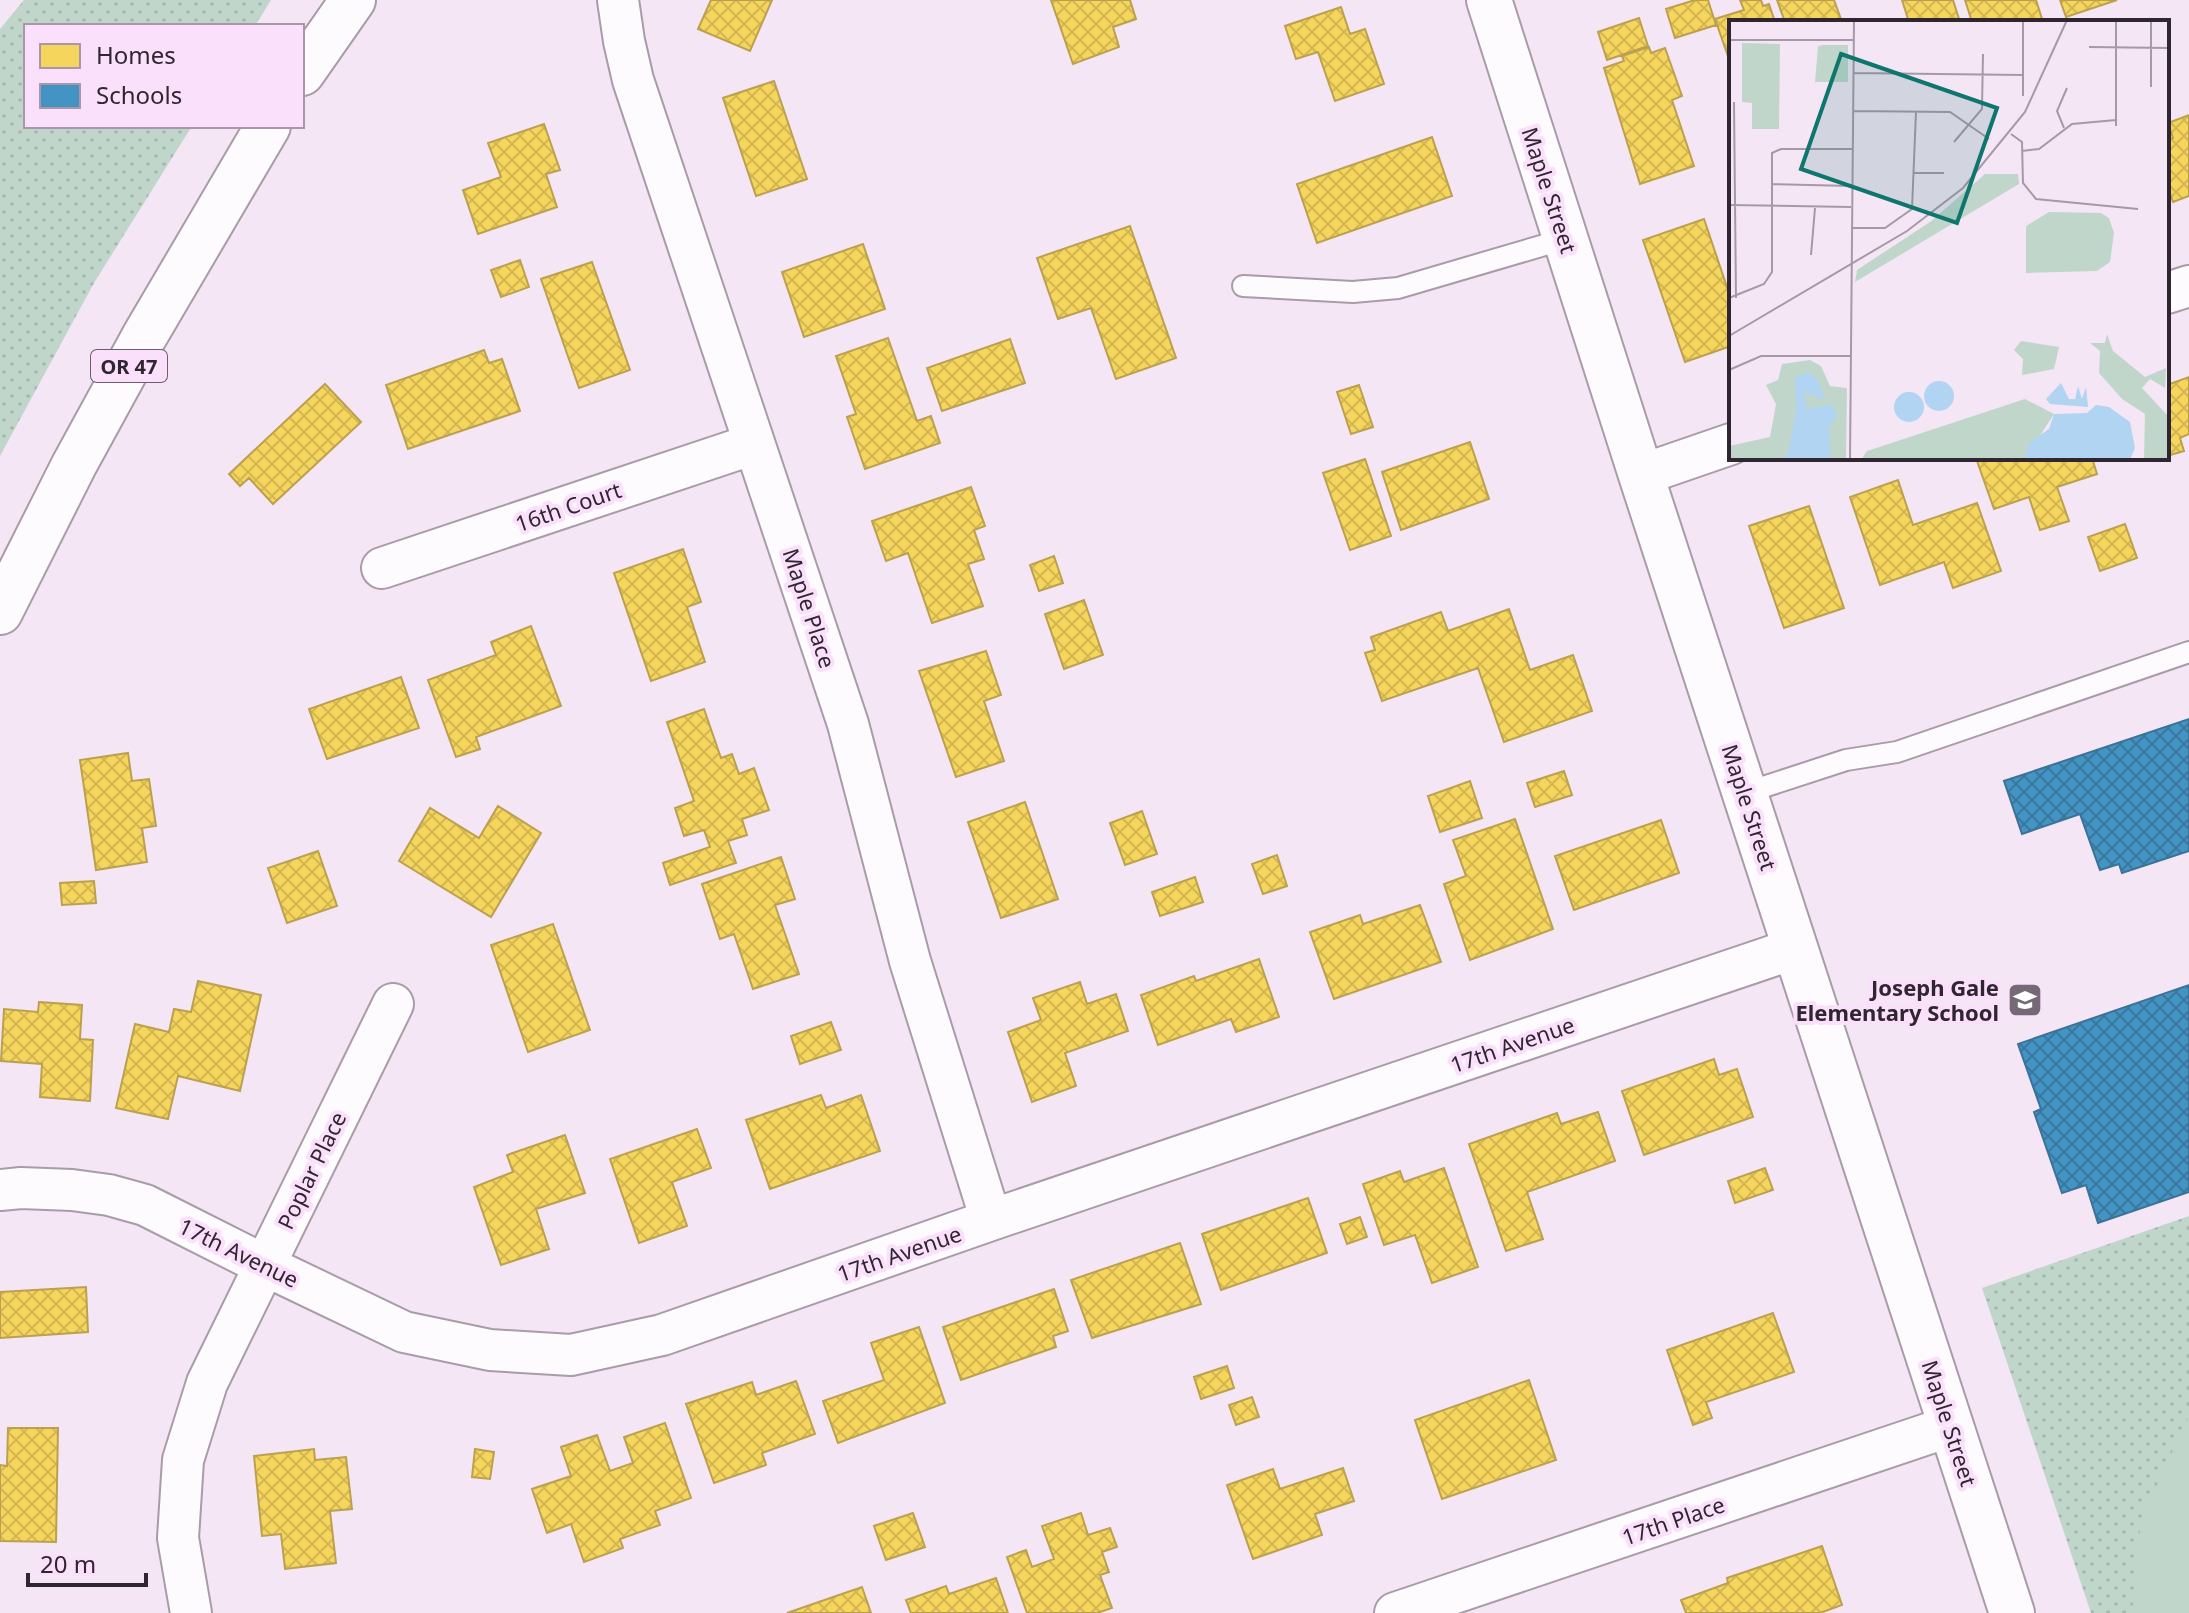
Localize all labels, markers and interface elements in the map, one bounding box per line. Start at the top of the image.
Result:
inset map [1729,20,2169,460]
legend [24,24,304,128]
text: Homes [96,38,176,71]
text: Schools [96,78,182,111]
street label: Maple Street [1515,123,1585,257]
road number: OR 47 [91,350,167,382]
street label: 16th Court [511,474,625,538]
street label: Maple Place [777,544,843,672]
street label: Maple Street [1715,740,1785,874]
place label: Joseph Gale Elementary School [1795,972,1999,1027]
school or university icon: Joseph Gale Elementary School [2006,981,2044,1019]
street label: 17th Avenue [1446,1009,1578,1079]
street label: Poplar Place [270,1106,352,1234]
street label: 17th Avenue [174,1210,304,1294]
street label: 17th Avenue [833,1218,965,1288]
street label: Maple Street [1915,1356,1985,1490]
street label: 17th Place [1618,1488,1728,1552]
scale bar [28,1537,146,1587]
text: 20 m [40,1547,96,1580]

